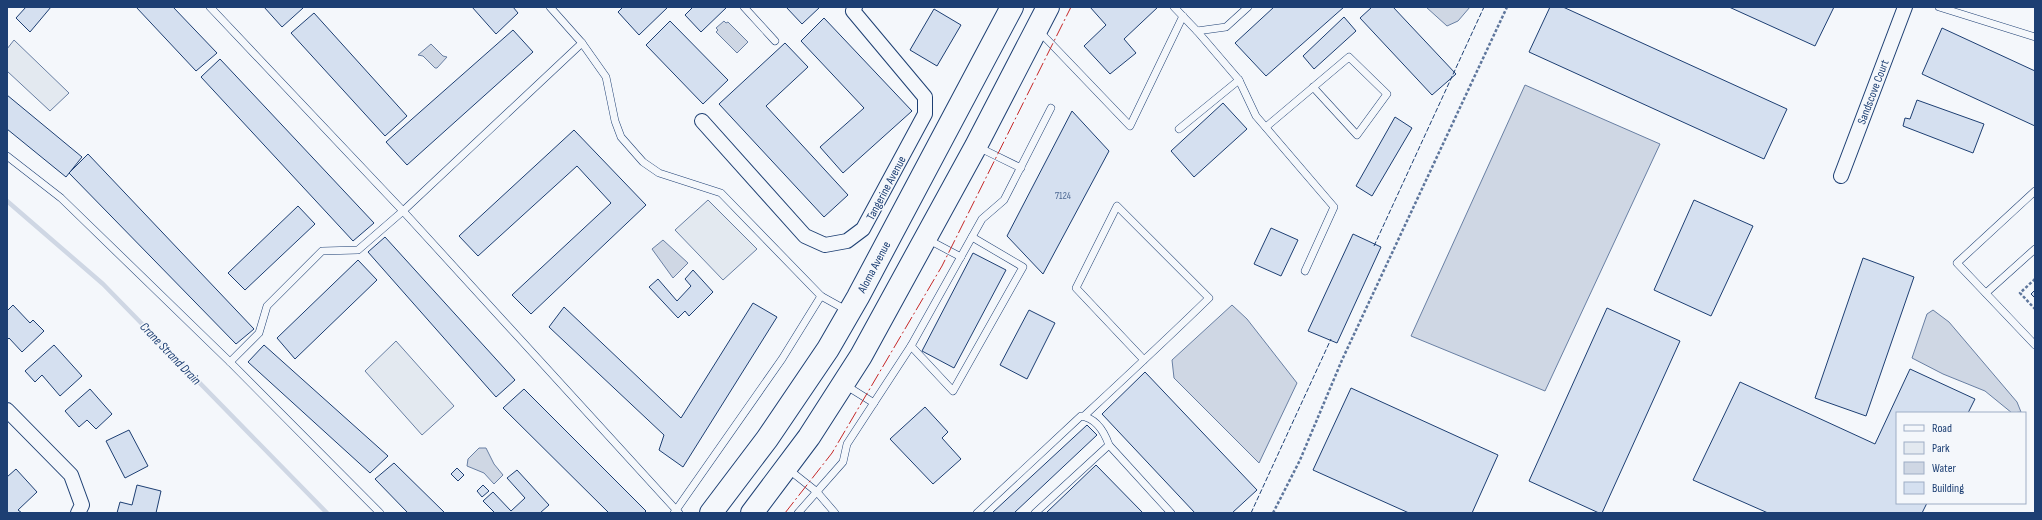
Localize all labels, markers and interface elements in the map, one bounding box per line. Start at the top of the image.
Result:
street label: Sandscove Court [1854,57,1893,127]
street label: Tangerine Avenue [863,154,910,223]
house number: 7124 [1055,190,1071,202]
street label: Aloma Avenue [854,239,894,296]
water label: Crane Strand Drain [136,319,205,389]
legend [1896,412,2026,504]
text: Road [1932,421,1952,436]
text: Park [1932,441,1950,456]
text: Water [1932,461,1956,476]
text: Building [1932,481,1964,496]

